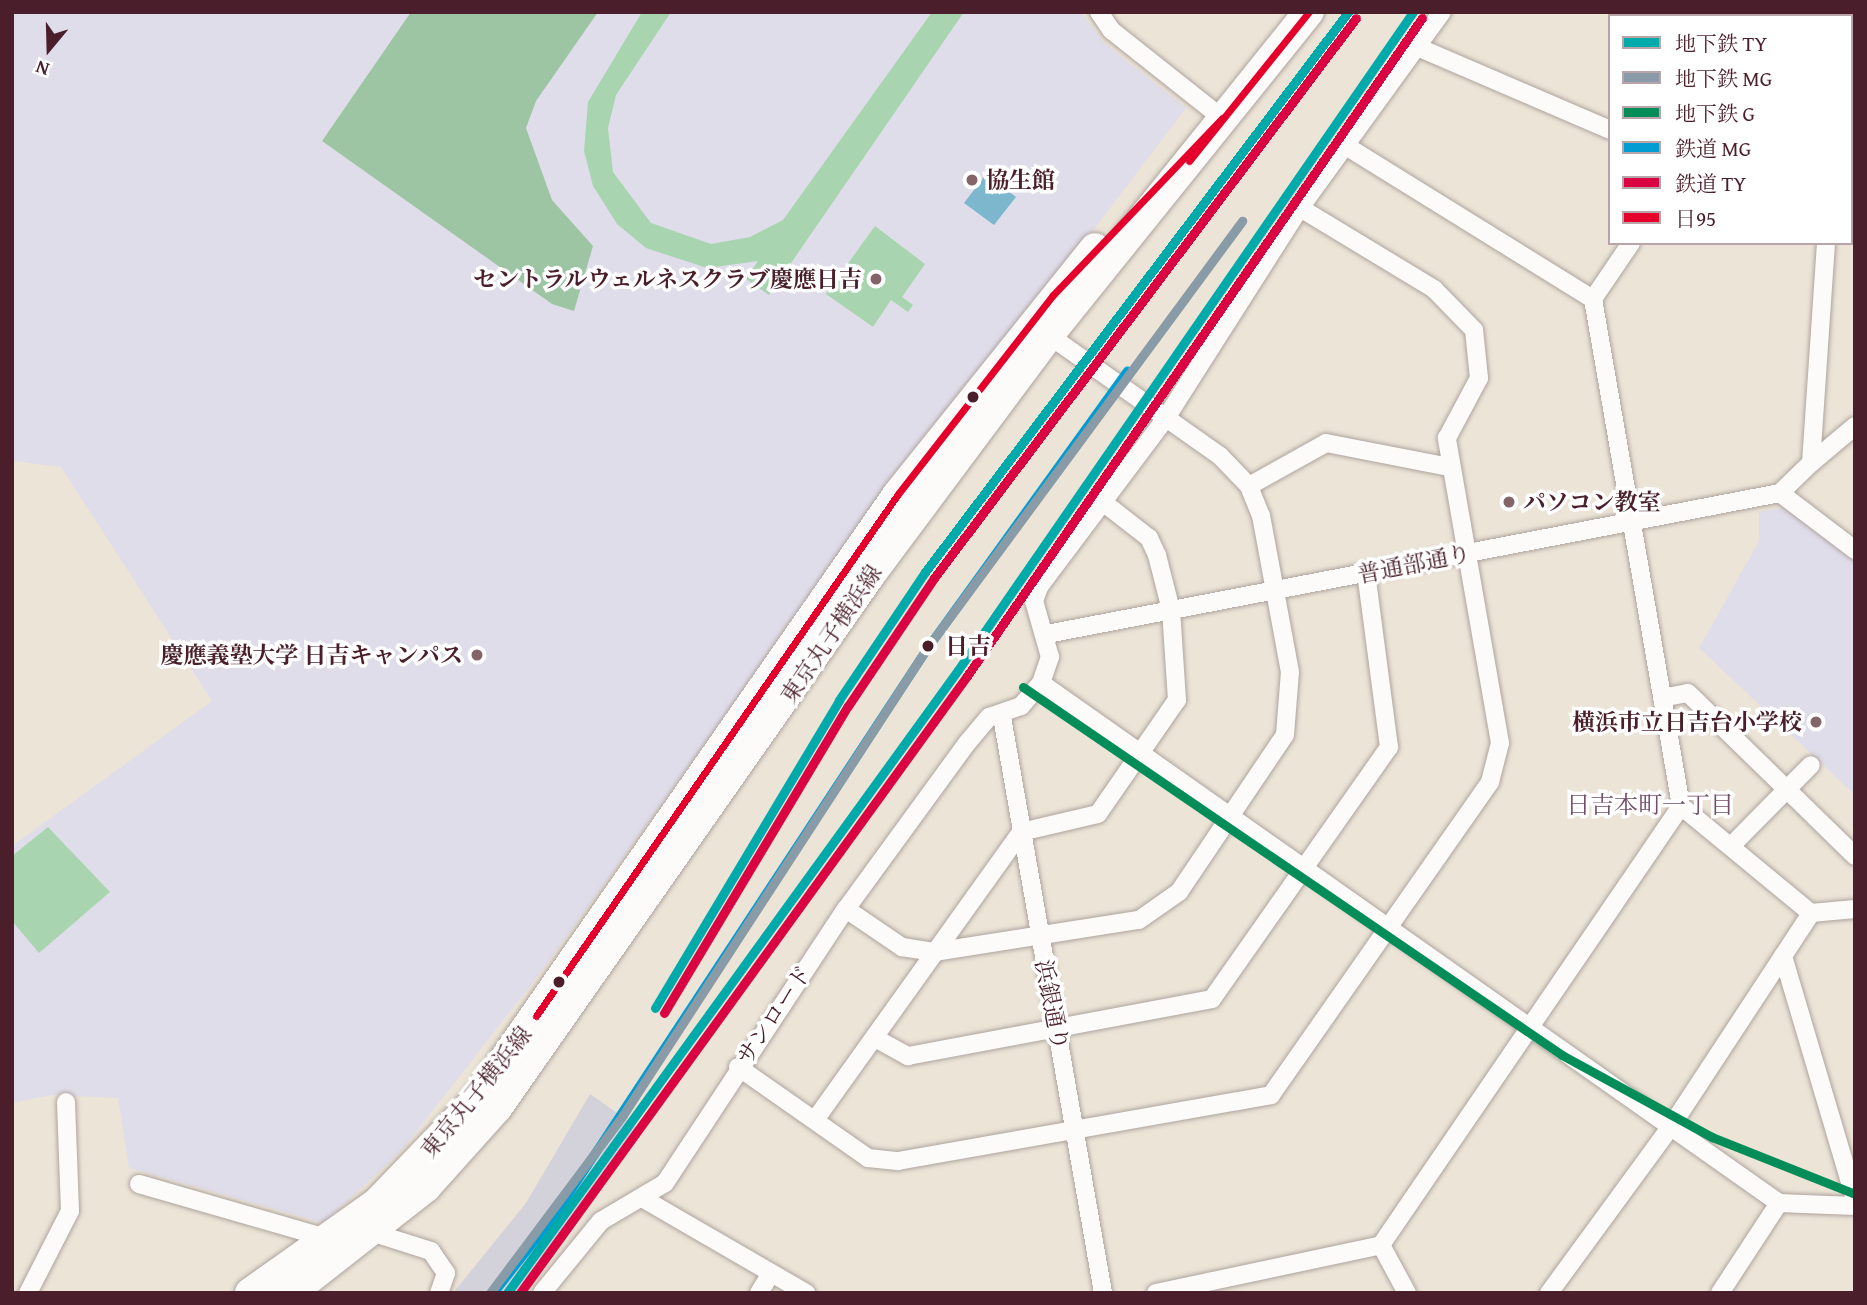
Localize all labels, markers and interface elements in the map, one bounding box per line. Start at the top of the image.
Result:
north arrow [14,14,84,84]
legend [1608,14,1853,245]
text: 地下鉄 TY [1675,28,1767,59]
text: N [32,54,53,84]
text: 地下鉄 MG [1675,63,1772,94]
text: 地下鉄 G [1675,98,1755,129]
text: 鉄道 MG [1675,133,1751,164]
place label: 協生館 [986,166,1055,194]
text: 鉄道 TY [1675,168,1746,199]
marker: 協生館 [964,172,980,188]
text: 日95 [1675,203,1716,234]
place label: セントラルウェルネスクラブ慶應日吉 [471,265,862,293]
marker: セントラルウェルネスクラブ慶應日吉 [868,271,884,287]
unlabelled marker [966,390,980,404]
place label: パソコン教室 [1523,488,1661,516]
marker: パソコン教室 [1501,494,1517,510]
street label: 普通部通り [1355,539,1473,589]
street label: 東京丸子横浜線 [775,560,887,708]
place label: 日吉 [945,632,991,660]
marker: 日吉 [917,635,939,657]
place label: 慶應義塾大学 日吉キャンパス [159,641,463,669]
marker: 慶應義塾大学 日吉キャンパス [469,647,485,663]
place label: 横浜市立日吉台小学校 [1572,708,1802,736]
marker: 横浜市立日吉台小学校 [1808,714,1824,730]
district label: 日吉本町一丁目 [1566,791,1734,819]
street label: 浜銀通り [1030,957,1074,1053]
street label: サンロード [730,960,818,1070]
unlabelled marker [552,975,566,989]
street label: 東京丸子横浜線 [415,1021,537,1163]

